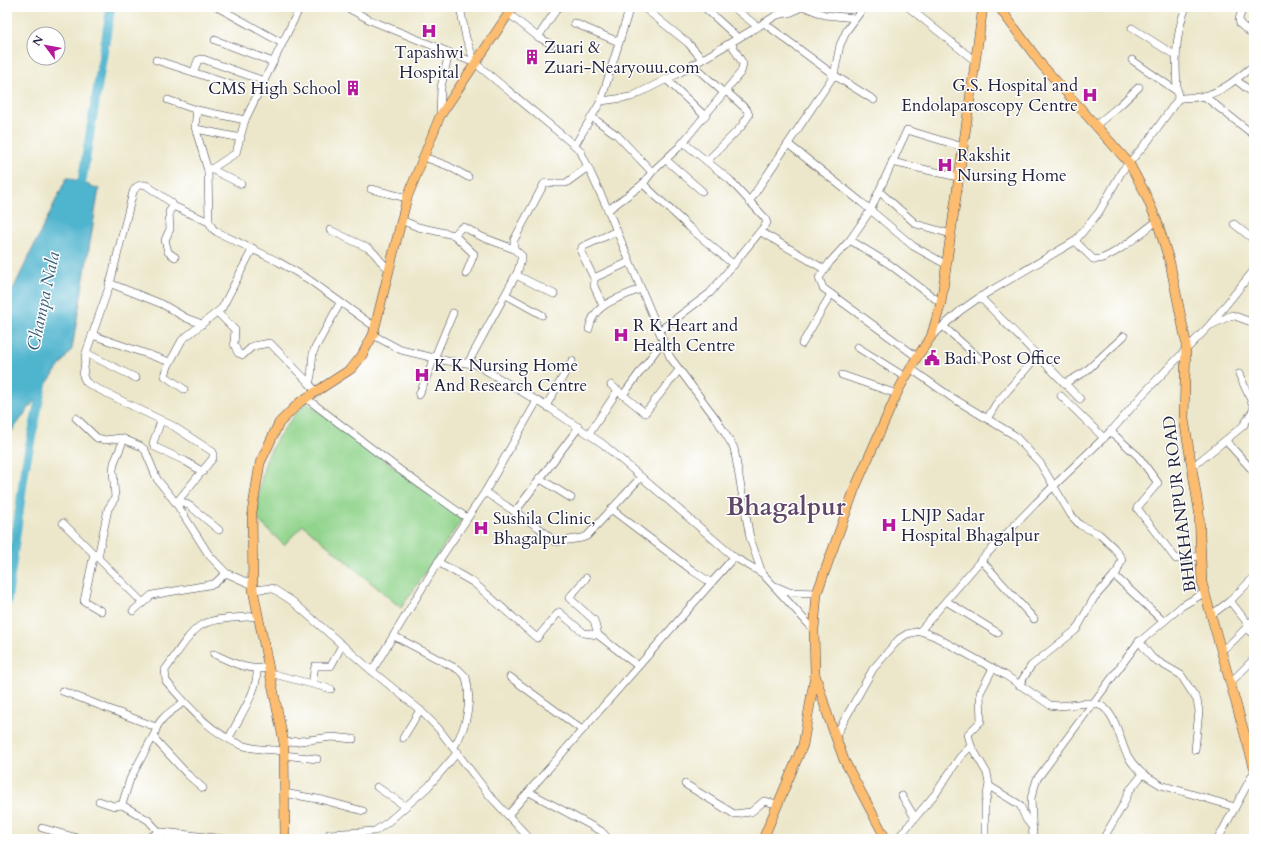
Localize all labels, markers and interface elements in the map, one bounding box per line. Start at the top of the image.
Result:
hospital icon: Tapashwi Hospital [420,22,438,40]
north arrow [26,26,66,66]
text: N [29,33,47,49]
place label: Zuari & Zuari-Nearyouu.com [544,36,700,79]
place label: Tapashwi Hospital [394,41,464,84]
building icon: Zuari & Zuari-Nearyouu.com [523,48,541,66]
place label: G.S. Hospital and Endolaparoscopy Centre [901,74,1078,117]
place label: CMS High School [208,77,342,100]
building icon: CMS High School [344,79,362,97]
hospital icon: G.S. Hospital and Endolaparoscopy Centre [1081,86,1099,104]
place label: Rakshit Nursing Home [957,144,1067,187]
hospital icon: Rakshit Nursing Home [936,156,954,174]
water label: Champa Nala [21,249,66,353]
place label: R K Heart and Health Centre [633,314,738,357]
hospital icon: R K Heart and Health Centre [612,326,630,344]
place label: Badi Post Office [944,347,1061,370]
public building icon: Badi Post Office [923,349,941,367]
place label: K K Nursing Home And Research Centre [434,354,587,397]
hospital icon: K K Nursing Home And Research Centre [413,366,431,384]
street label: BHIKHANPUR ROAD [1157,414,1202,594]
district label: Bhagalpur [726,490,847,524]
place label: LNJP Sadar Hospital Bhagalpur [901,504,1040,547]
place label: Sushila Clinic, Bhagalpur [493,507,596,550]
hospital icon: LNJP Sadar Hospital Bhagalpur [880,516,898,534]
hospital icon: Sushila Clinic, Bhagalpur [472,519,490,537]

